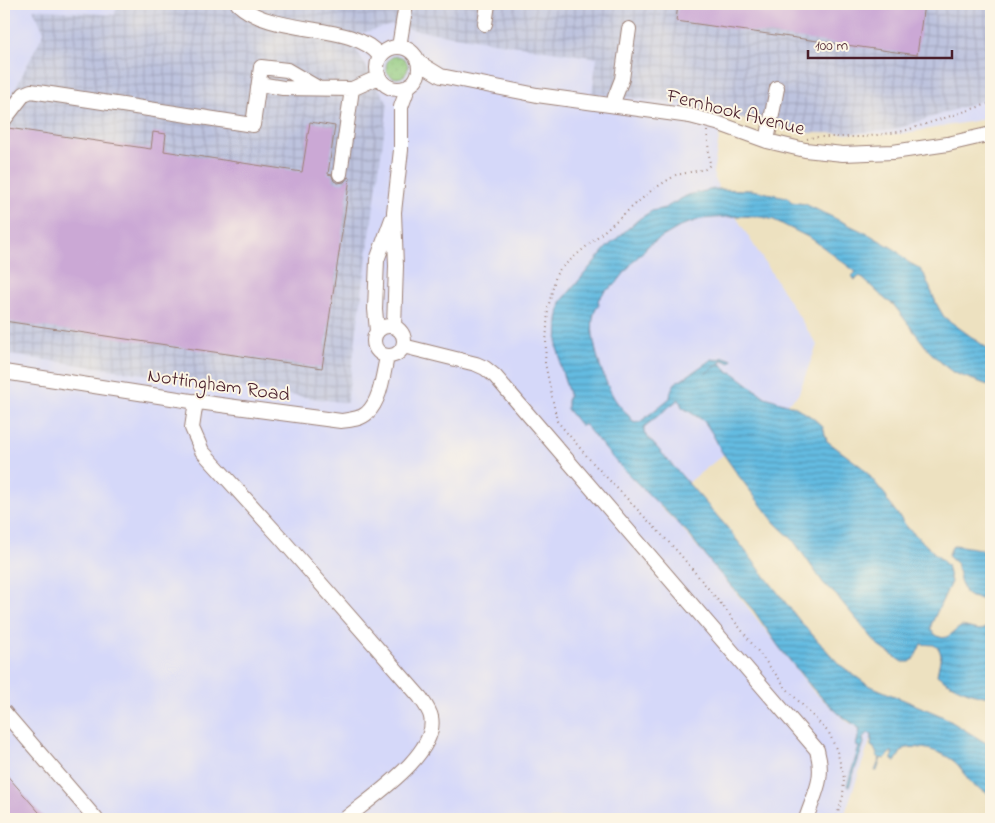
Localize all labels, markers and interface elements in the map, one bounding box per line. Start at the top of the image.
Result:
scale bar [808,28,951,60]
text: 100 m [815,35,848,57]
street label: Fernhook Avenue [662,82,807,145]
street label: Nottingham Road [146,362,292,412]

